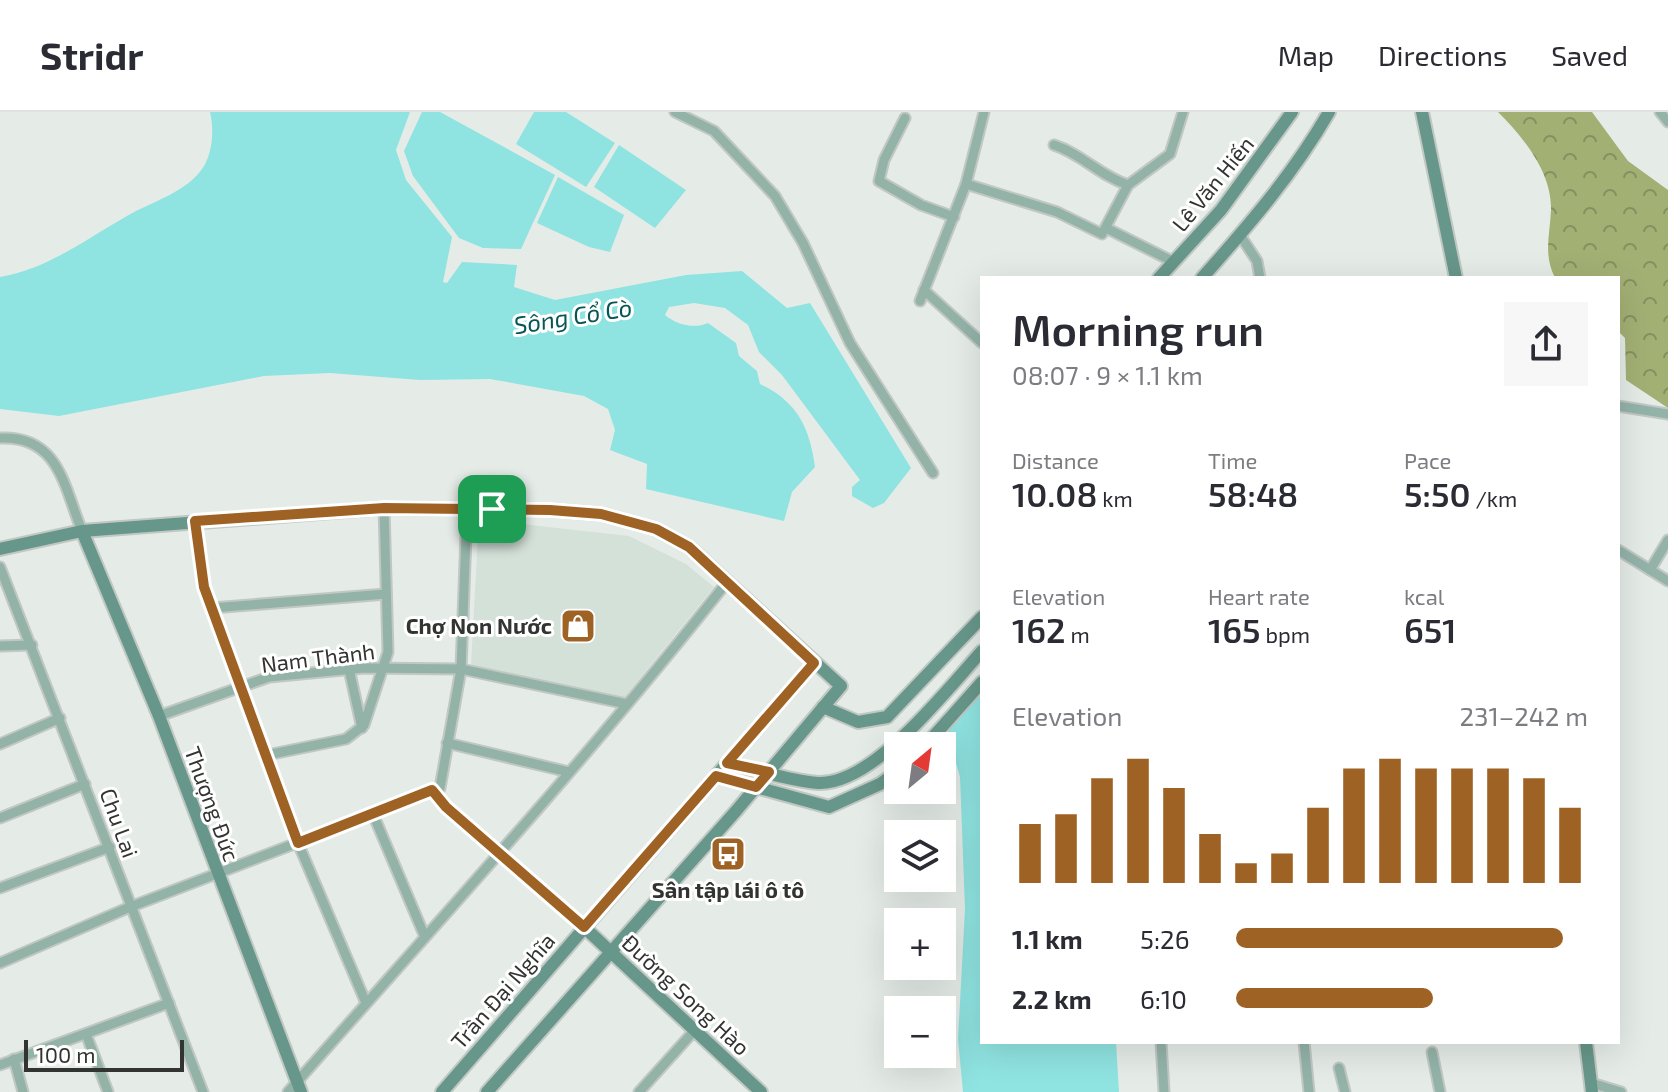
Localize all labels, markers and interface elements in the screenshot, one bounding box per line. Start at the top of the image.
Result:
text: Stridr [40,32,143,78]
text: Map [1278,38,1334,72]
text: Directions [1378,38,1507,72]
text: Saved [1551,38,1628,72]
street label: Lê Văn Hiến [1166,131,1258,236]
water label: Sông Cổ Cò [512,292,634,339]
text: Morning run [1012,302,1264,355]
button: share [1504,302,1588,386]
text: 08:07 · 9 × 1.1 km [1012,359,1203,390]
text: Distance [1012,447,1099,473]
text: Time [1208,447,1257,473]
text: Pace [1404,447,1451,473]
text: 10.08 [1012,473,1097,514]
text: 58:48 [1208,473,1298,514]
text: 5:50 [1404,473,1471,514]
pin [458,475,526,543]
text: km [1097,485,1133,511]
text: /km [1471,485,1517,511]
icon: arrive [470,487,514,531]
text: Elevation [1012,583,1105,609]
text: Heart rate [1208,583,1310,609]
text: kcal [1404,583,1444,609]
shop icon: Chợ Non Nước [559,607,597,645]
text: 162 [1012,609,1065,650]
text: 165 [1208,609,1261,650]
text: 651 [1404,609,1457,650]
place label: Chợ Non Nước [406,612,552,638]
text: m [1065,621,1090,647]
text: bpm [1261,621,1310,647]
street label: Nam Thành [259,637,376,677]
text: Elevation [1012,700,1122,731]
text: 231–242 m [1459,700,1588,731]
north arrow [884,732,956,804]
map controls [884,732,956,1068]
street label: Thượng Đức [180,743,246,864]
street label: Chu Lai [95,785,144,861]
button: layers [884,820,956,892]
bus stop icon: Sân tập lái ô tô [709,835,747,873]
place label: Sân tập lái ô tô [652,876,804,902]
button: + [884,908,956,980]
text: 1.1 km [1012,923,1083,954]
text: 5:26 [1140,923,1190,954]
street label: Trần Đại Nghĩa [445,927,559,1053]
street label: Đường Song Hào [618,929,756,1060]
text: 2.2 km [1012,983,1092,1014]
text: 6:10 [1140,983,1187,1014]
button: − [884,996,956,1068]
scale bar [24,1036,184,1072]
text: 100 m [36,1041,95,1067]

